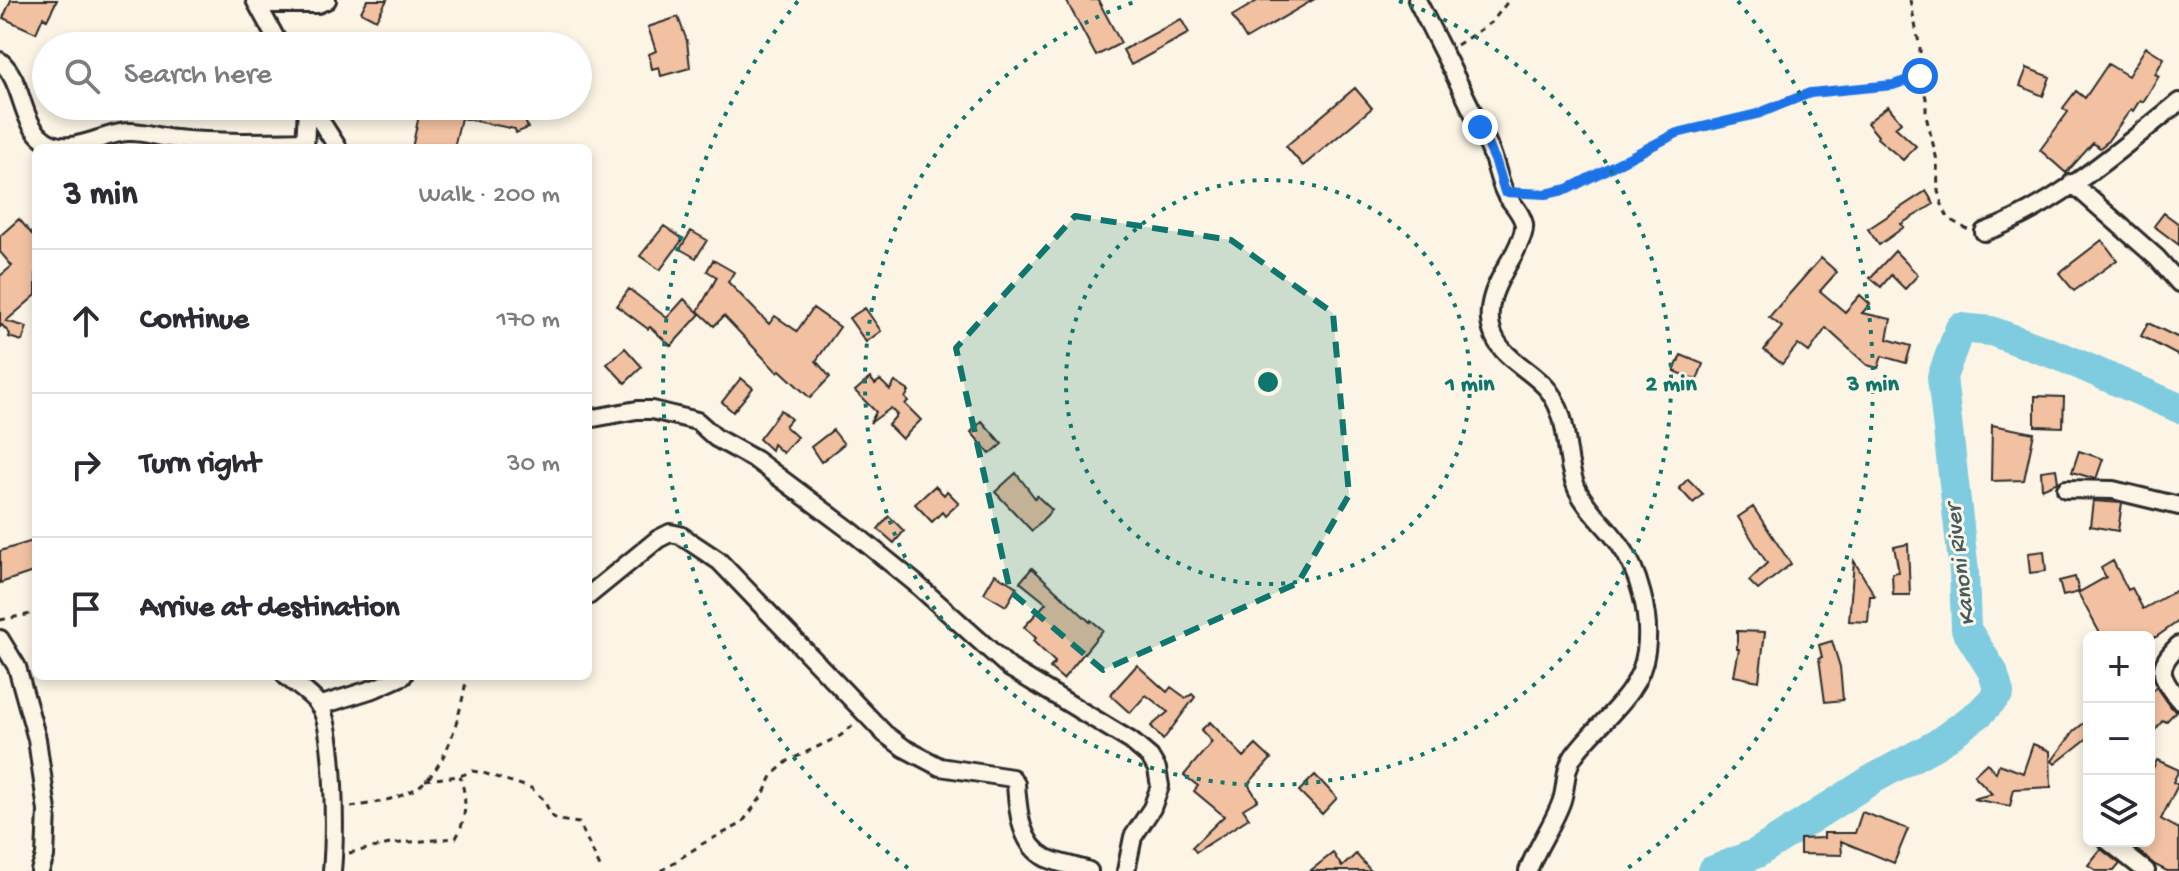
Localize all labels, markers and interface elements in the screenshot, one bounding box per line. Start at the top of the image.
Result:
search box [32,32,592,120]
icon: search [60,54,104,98]
route start [1902,58,1938,94]
text: Search here [124,59,272,94]
route end [1462,109,1498,145]
text: 3 min [64,176,137,216]
text: Walk · 200 m [419,181,560,212]
icon: ahead [64,299,108,343]
text: Continue [140,304,249,339]
text: 170 m [497,306,560,337]
centre of rings [1254,368,1282,396]
text: 1 min [1444,371,1495,400]
text: 2 min [1645,371,1697,400]
text: 3 min [1846,371,1899,400]
icon: right [64,443,108,487]
text: Turn right [140,448,260,483]
text: 30 m [507,450,560,481]
water label: Kanoni River [1940,498,1984,627]
icon: arrive [64,587,108,631]
text: Arrive at destination [140,592,400,627]
map controls [2083,631,2155,847]
button: + [2083,631,2155,703]
button: − [2083,703,2155,775]
button: layers [2083,775,2155,847]

